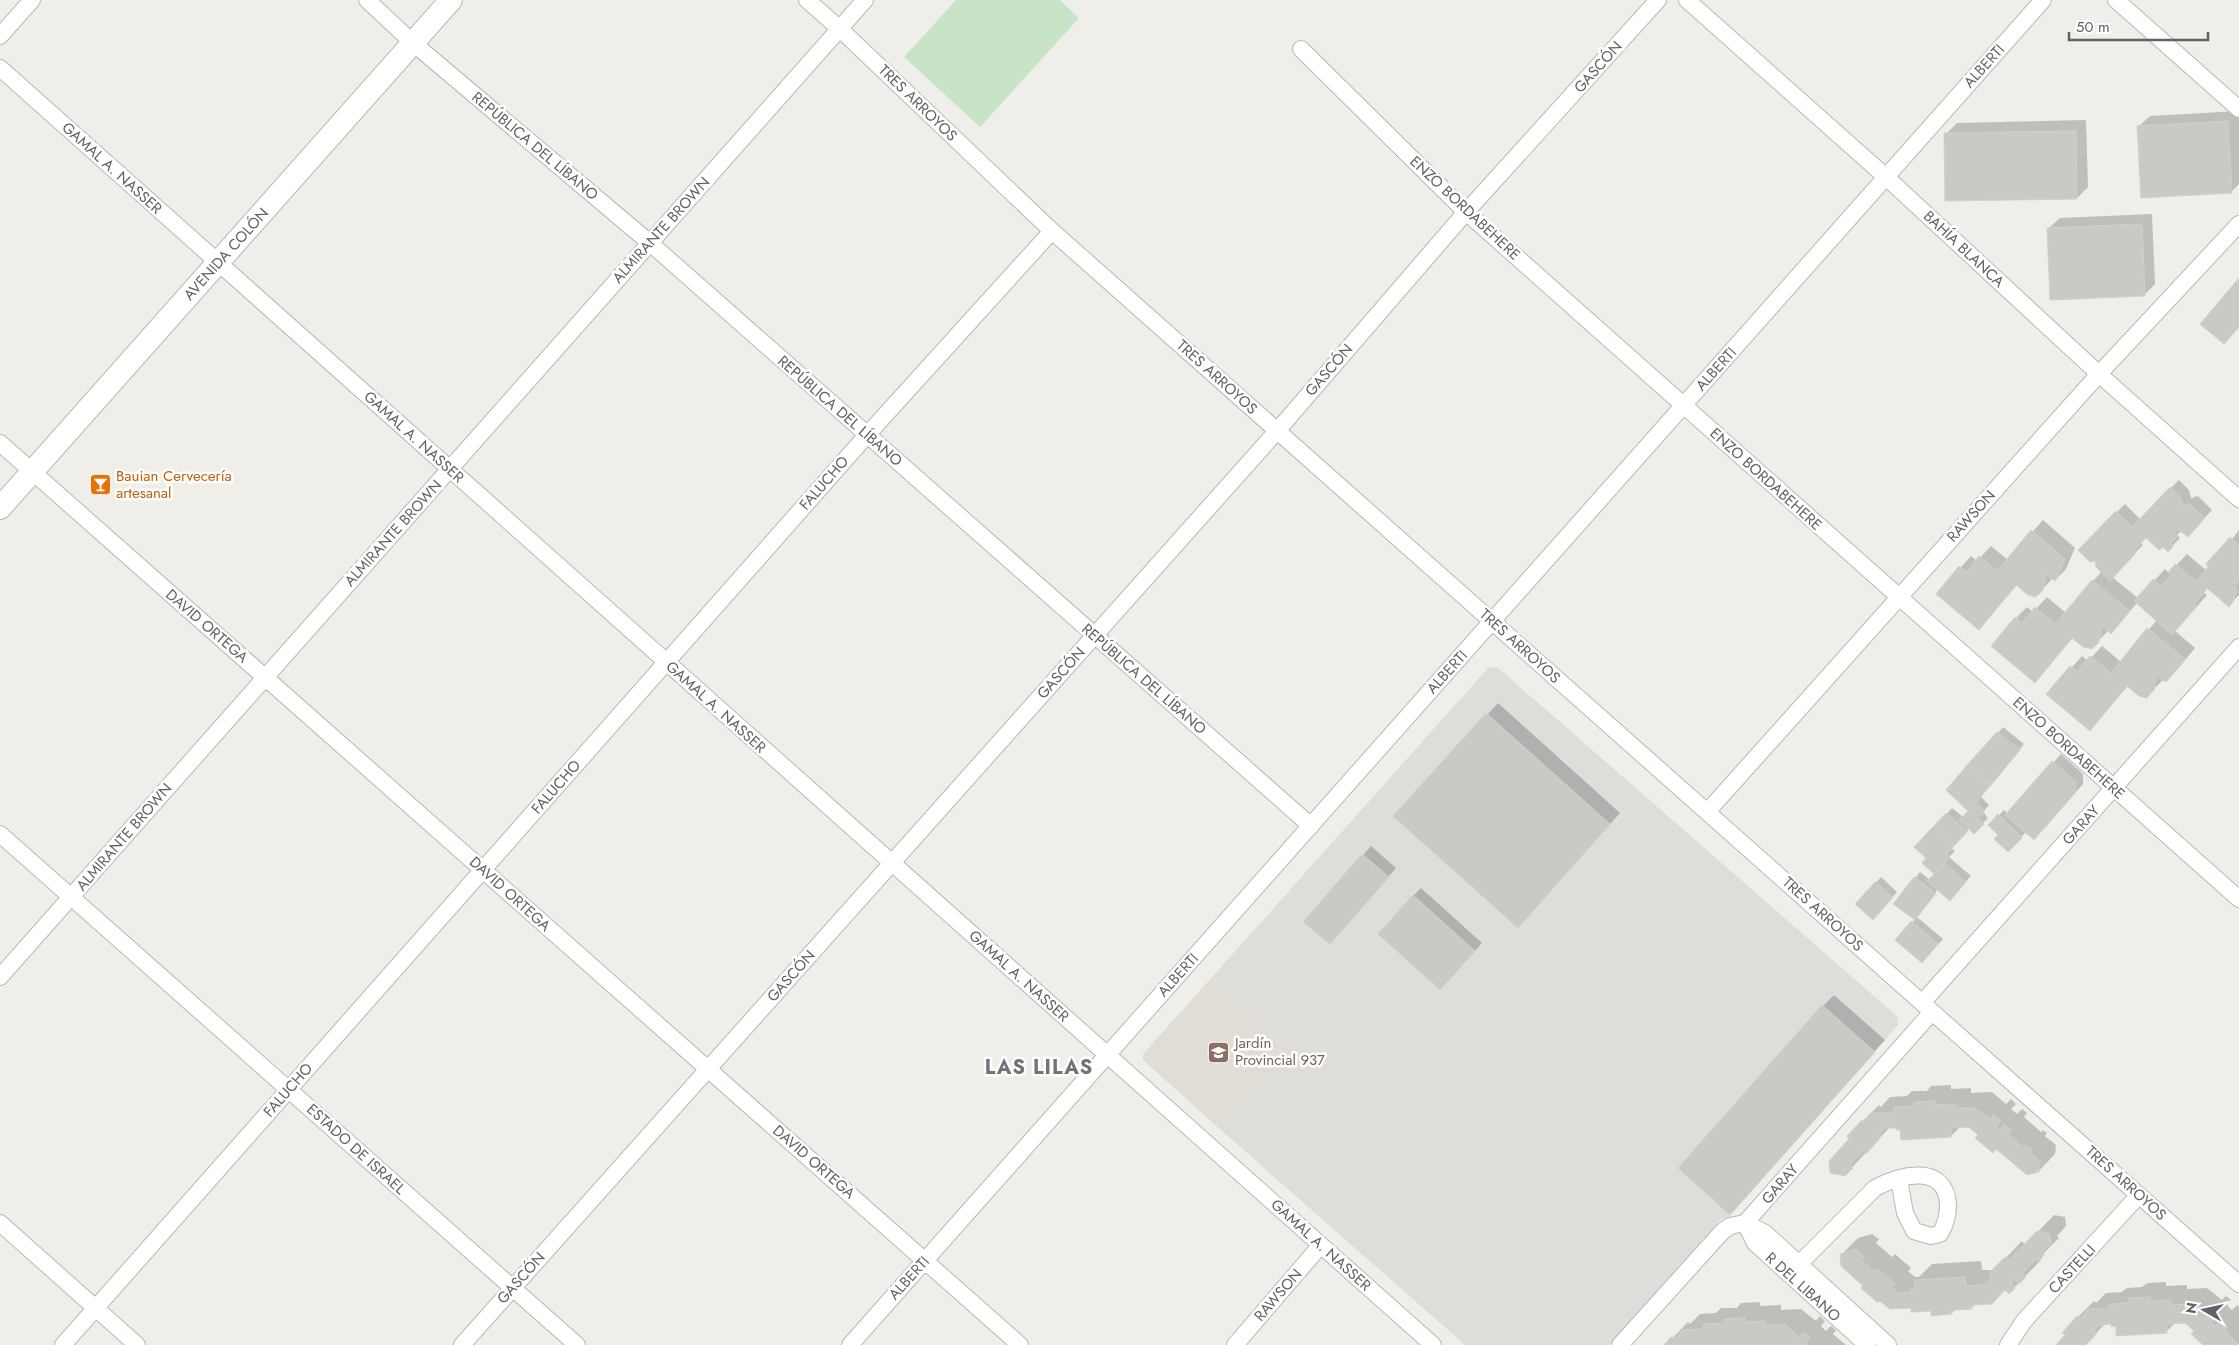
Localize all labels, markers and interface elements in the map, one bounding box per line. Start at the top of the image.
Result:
scale bar [2069,10,2208,42]
text: 50 m [2076,16,2110,38]
street label: GASCÓN [1569,36,1627,98]
street label: ALBERTI [1958,39,2010,93]
street label: TRES ARROYOS [874,60,962,146]
street label: REPÚBLICA DEL LÍBANO [467,86,603,206]
street label: GAMAL A. NASSER [57,117,167,220]
street label: ENZO BORDABEHERE [1405,151,1525,265]
street label: ALMIRANTE BROWN [607,172,715,288]
street label: AVENIDA COLÓN [178,203,274,305]
street label: BAHÍA BLANCA [1919,206,2010,293]
street label: TRES ARROYOS [1172,335,1262,419]
street label: GASCÓN [1300,339,1358,401]
street label: ALBERTI [1690,342,1742,396]
street label: REPÚBLICA DEL LÍBANO [773,350,907,472]
street label: GAMAL A. NASSER [359,386,469,489]
street label: ENZO BORDABEHERE [1705,423,1827,535]
street label: FALUCHO [794,451,854,515]
place label: Bauian Cervecería artesanal [116,465,232,504]
bar icon: Bauian Cervecería artesanal [88,473,112,497]
street label: ALMIRANTE BROWN [339,475,447,591]
street label: RAWSON [1942,485,2000,547]
street label: DAVID ORTEGA [161,584,253,668]
street label: TRES ARROYOS [1475,604,1565,688]
street label: REPÚBLICA DEL LÍBANO [1077,618,1211,740]
street label: GASCÓN [1032,642,1090,704]
street label: ALBERTI [1421,645,1473,699]
street label: GAMAL A. NASSER [661,656,771,759]
street label: ENZO BORDABEHERE [2008,692,2130,804]
street label: FALUCHO [526,755,586,819]
street label: ALMIRANTE BROWN [71,778,177,896]
street label: GARAY [2057,800,2105,850]
street label: DAVID ORTEGA [464,851,556,937]
street label: TRES ARROYOS [1778,872,1868,956]
street label: GAMAL A. NASSER [964,925,1074,1028]
street label: GASCÓN [762,945,820,1007]
street label: ALBERTI [1152,948,1204,1002]
place label: Jardín Provincial 937 [1233,1032,1325,1071]
school or university icon: Jardín Provincial 937 [1207,1040,1231,1064]
district label: LAS LILAS [985,1053,1093,1082]
street label: FALUCHO [258,1058,318,1122]
street label: ESTADO DE ISRAEL [302,1098,411,1200]
street label: DAVID ORTEGA [768,1120,860,1204]
street label: TRES ARROYOS [2081,1141,2171,1225]
street label: GARAY [1756,1159,1804,1209]
street label: GAMAL A. NASSER [1266,1194,1376,1297]
street label: CASTELLI [2043,1239,2101,1299]
street label: GASCÓN [492,1247,550,1309]
street label: R DEL LIBANO [1761,1247,1846,1327]
street label: ALBERTI [883,1251,935,1305]
street label: RAWSON [1249,1264,1307,1326]
north arrow [2179,1285,2229,1335]
text: N [2180,1301,2202,1315]

